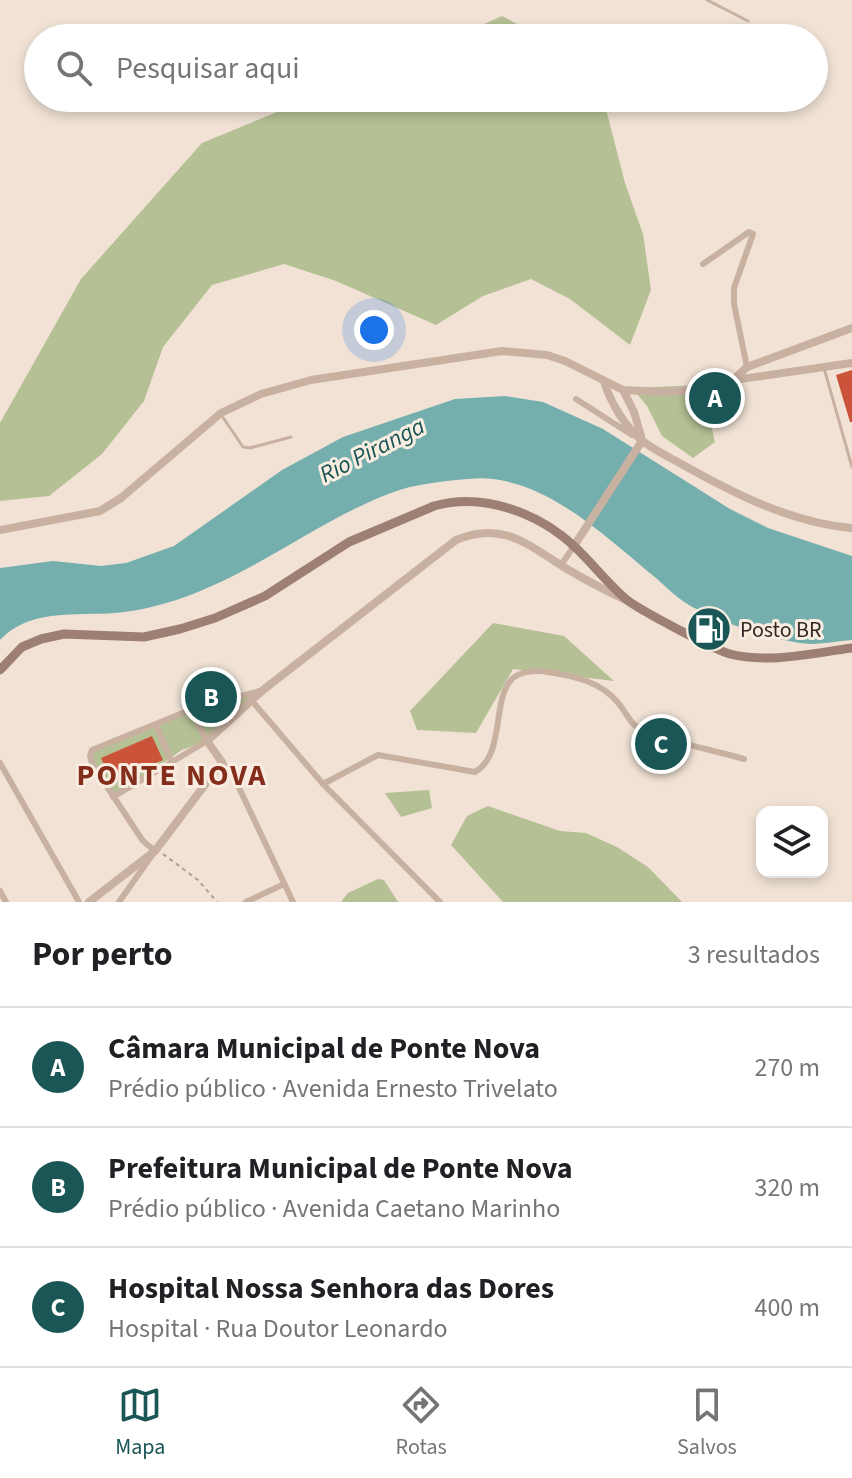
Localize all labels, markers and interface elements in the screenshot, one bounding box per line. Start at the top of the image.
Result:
search box [24,24,828,112]
icon: search [52,46,96,90]
text: Pesquisar aqui [116,47,300,90]
your location [354,310,394,350]
pin: A [689,368,741,428]
water label: Rio Piranga [313,409,431,492]
fuel station icon: Posto BR [685,605,733,653]
place label: Posto BR [740,614,822,646]
pin: B [185,667,237,727]
pin: C [635,714,687,774]
district label: PONTE NOVA [77,754,267,797]
map controls [756,806,828,878]
button: layers [756,806,828,878]
text: Por perto [32,930,173,979]
text: 3 resultados [688,936,820,973]
text: Câmara Municipal de Ponte Nova [108,1027,540,1070]
text: A [51,1049,65,1086]
text: 270 m [754,1049,820,1086]
text: Prédio público · Avenida Ernesto Trivelato [108,1070,558,1107]
text: Prefeitura Municipal de Ponte Nova [108,1147,573,1190]
text: B [50,1169,66,1206]
text: 320 m [754,1169,820,1206]
text: Prédio público · Avenida Caetano Marinho [108,1190,560,1227]
text: Hospital Nossa Senhora das Dores [108,1267,554,1310]
text: C [50,1289,66,1326]
text: 400 m [754,1289,820,1326]
text: Hospital · Rua Doutor Leonardo [108,1310,448,1347]
tab: Mapa [115,1383,165,1463]
tab: Rotas [396,1383,447,1463]
tab: Salvos [677,1383,737,1463]

